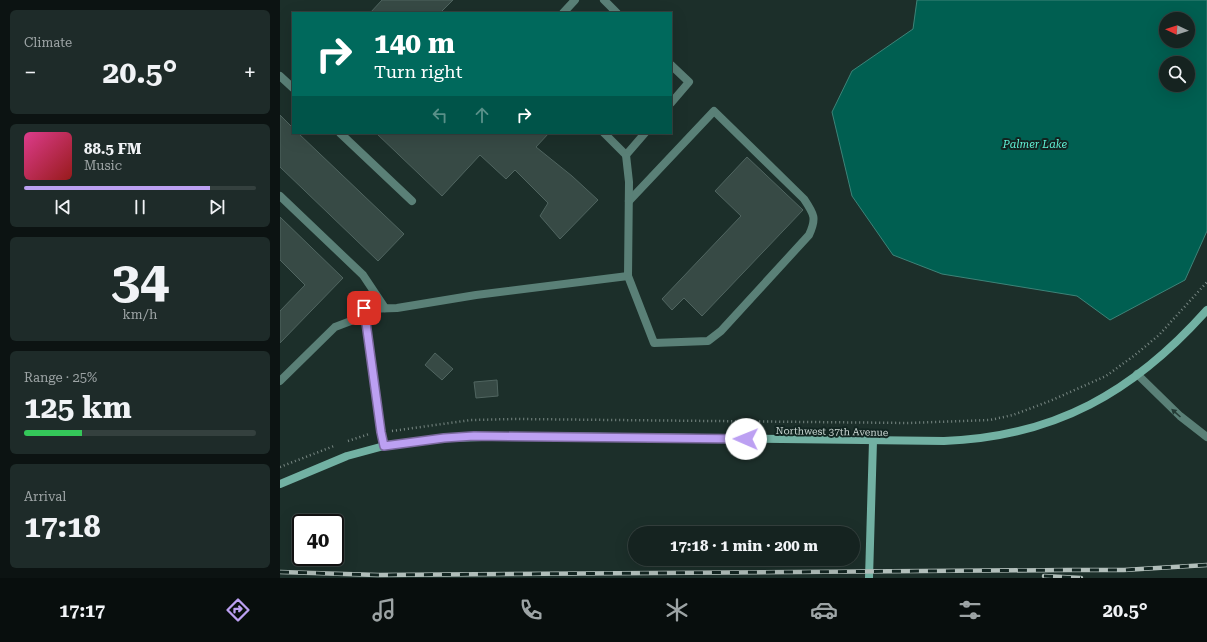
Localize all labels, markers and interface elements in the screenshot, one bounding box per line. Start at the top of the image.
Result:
north arrow [1159,12,1195,48]
map controls [1159,12,1195,92]
text: 140 m [374,27,455,60]
icon: right [308,28,360,80]
text: Climate [24,35,72,50]
text: 20.5° [103,55,177,90]
button: search [1159,56,1195,92]
text: − [24,60,36,85]
text: + [244,60,256,85]
text: Turn right [374,61,462,82]
icon: left [429,104,451,126]
icon: ahead [471,104,493,126]
icon: right [513,104,535,126]
water label: Palmer Lake [1002,138,1068,151]
text: 88.5 FM [84,140,141,158]
text: Music [84,158,122,173]
icon: previous [52,196,74,218]
icon: pause [129,196,151,218]
icon: next [206,196,228,218]
text: 34 [111,250,169,311]
pin [347,291,381,325]
icon: arrive [353,297,375,319]
text: km/h [123,307,157,322]
text: Range · 25% [24,370,97,385]
text: 125 km [24,390,132,425]
one-way arrow [1171,409,1181,418]
position arrow [725,418,767,460]
street label: Northwest 37th Avenue [776,425,889,438]
text: Arrival [24,489,66,504]
text: 17:18 [24,509,101,544]
speed limit sign: 40 [292,514,344,566]
text: 17:18 · 1 min · 200 m [670,537,818,555]
icon: directions [224,596,252,624]
icon: music [370,596,398,624]
icon: phone [517,596,545,624]
icon: climate [663,596,691,624]
icon: car [810,596,838,624]
icon: filters [956,596,984,624]
text: 17:17 [59,600,105,621]
text: 20.5° [1103,600,1148,621]

